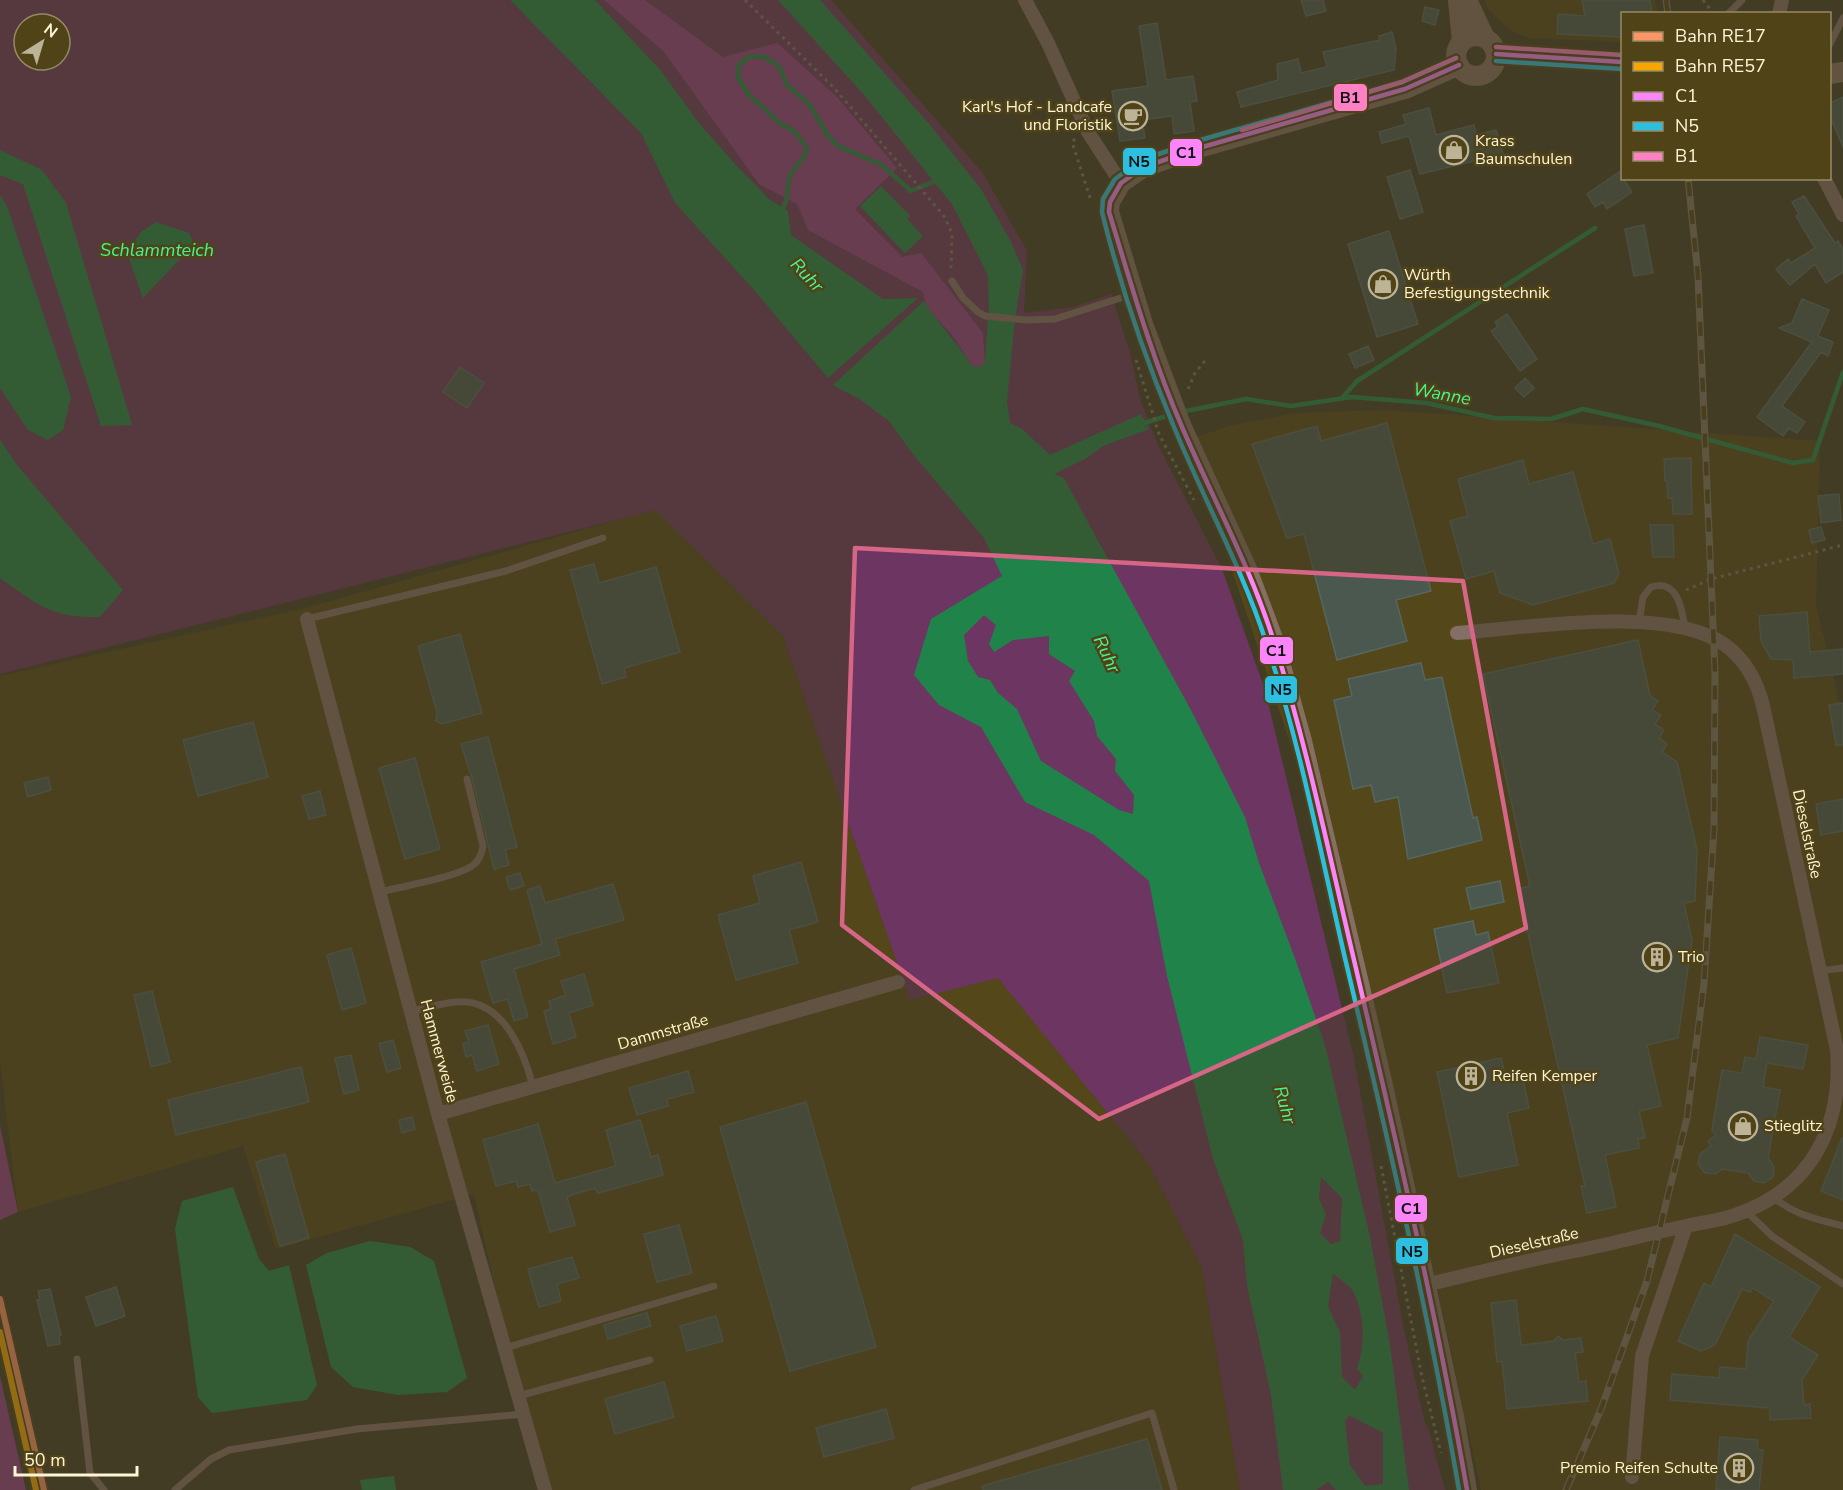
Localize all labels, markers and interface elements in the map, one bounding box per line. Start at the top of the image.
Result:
north arrow [12,12,72,72]
legend [1621,12,1831,180]
text: N [39,18,62,43]
text: Bahn RE17 [1675,24,1766,48]
text: Bahn RE57 [1675,54,1766,78]
line badge: B1 [1333,83,1368,112]
text: C1 [1675,84,1698,108]
text: B1 [1340,87,1360,109]
place label: Karl's Hof - Landcafe und Floristik [962,96,1113,136]
cafe icon: Karl's Hof - Landcafe und Floristik [1117,100,1149,132]
text: N5 [1675,114,1699,138]
place label: Krass Baumschulen [1475,130,1572,170]
shop icon: Krass Baumschulen [1438,134,1470,166]
line badge: C1 [1169,138,1203,167]
text: C1 [1176,142,1196,164]
text: B1 [1675,144,1698,168]
line badge: N5 [1122,147,1157,176]
text: N5 [1128,151,1150,173]
water label: Schlammteich [100,238,214,262]
water label: Ruhr [785,253,829,298]
place label: Würth Befestigungstechnik [1404,264,1551,304]
shop icon: Würth Befestigungstechnik [1367,268,1399,300]
water label: Wanne [1411,377,1473,411]
water label: Ruhr [1088,631,1126,677]
line badge: C1 [1259,636,1294,665]
text: C1 [1266,640,1286,662]
line badge: N5 [1264,675,1298,704]
text: N5 [1270,679,1292,701]
street label: Dieselstraße [1787,787,1827,881]
building icon: Trio [1641,941,1673,973]
place label: Trio [1678,946,1705,968]
street label: Hammerweide [415,997,463,1105]
street label: Dammstraße [615,1009,711,1055]
building icon: Reifen Kemper [1455,1060,1487,1092]
place label: Reifen Kemper [1492,1065,1597,1087]
water label: Ruhr [1268,1083,1302,1127]
shop icon: Stieglitz [1727,1110,1759,1142]
place label: Stieglitz [1764,1115,1822,1137]
line badge: C1 [1394,1194,1428,1223]
text: C1 [1401,1198,1421,1220]
street label: Dieselstraße [1487,1222,1581,1264]
line badge: N5 [1395,1237,1429,1265]
text: N5 [1401,1241,1423,1263]
scale bar [15,1439,136,1477]
text: 50 m [24,1448,66,1472]
building icon: Premio Reifen Schulte [1723,1452,1755,1484]
place label: Premio Reifen Schulte [1560,1457,1718,1479]

